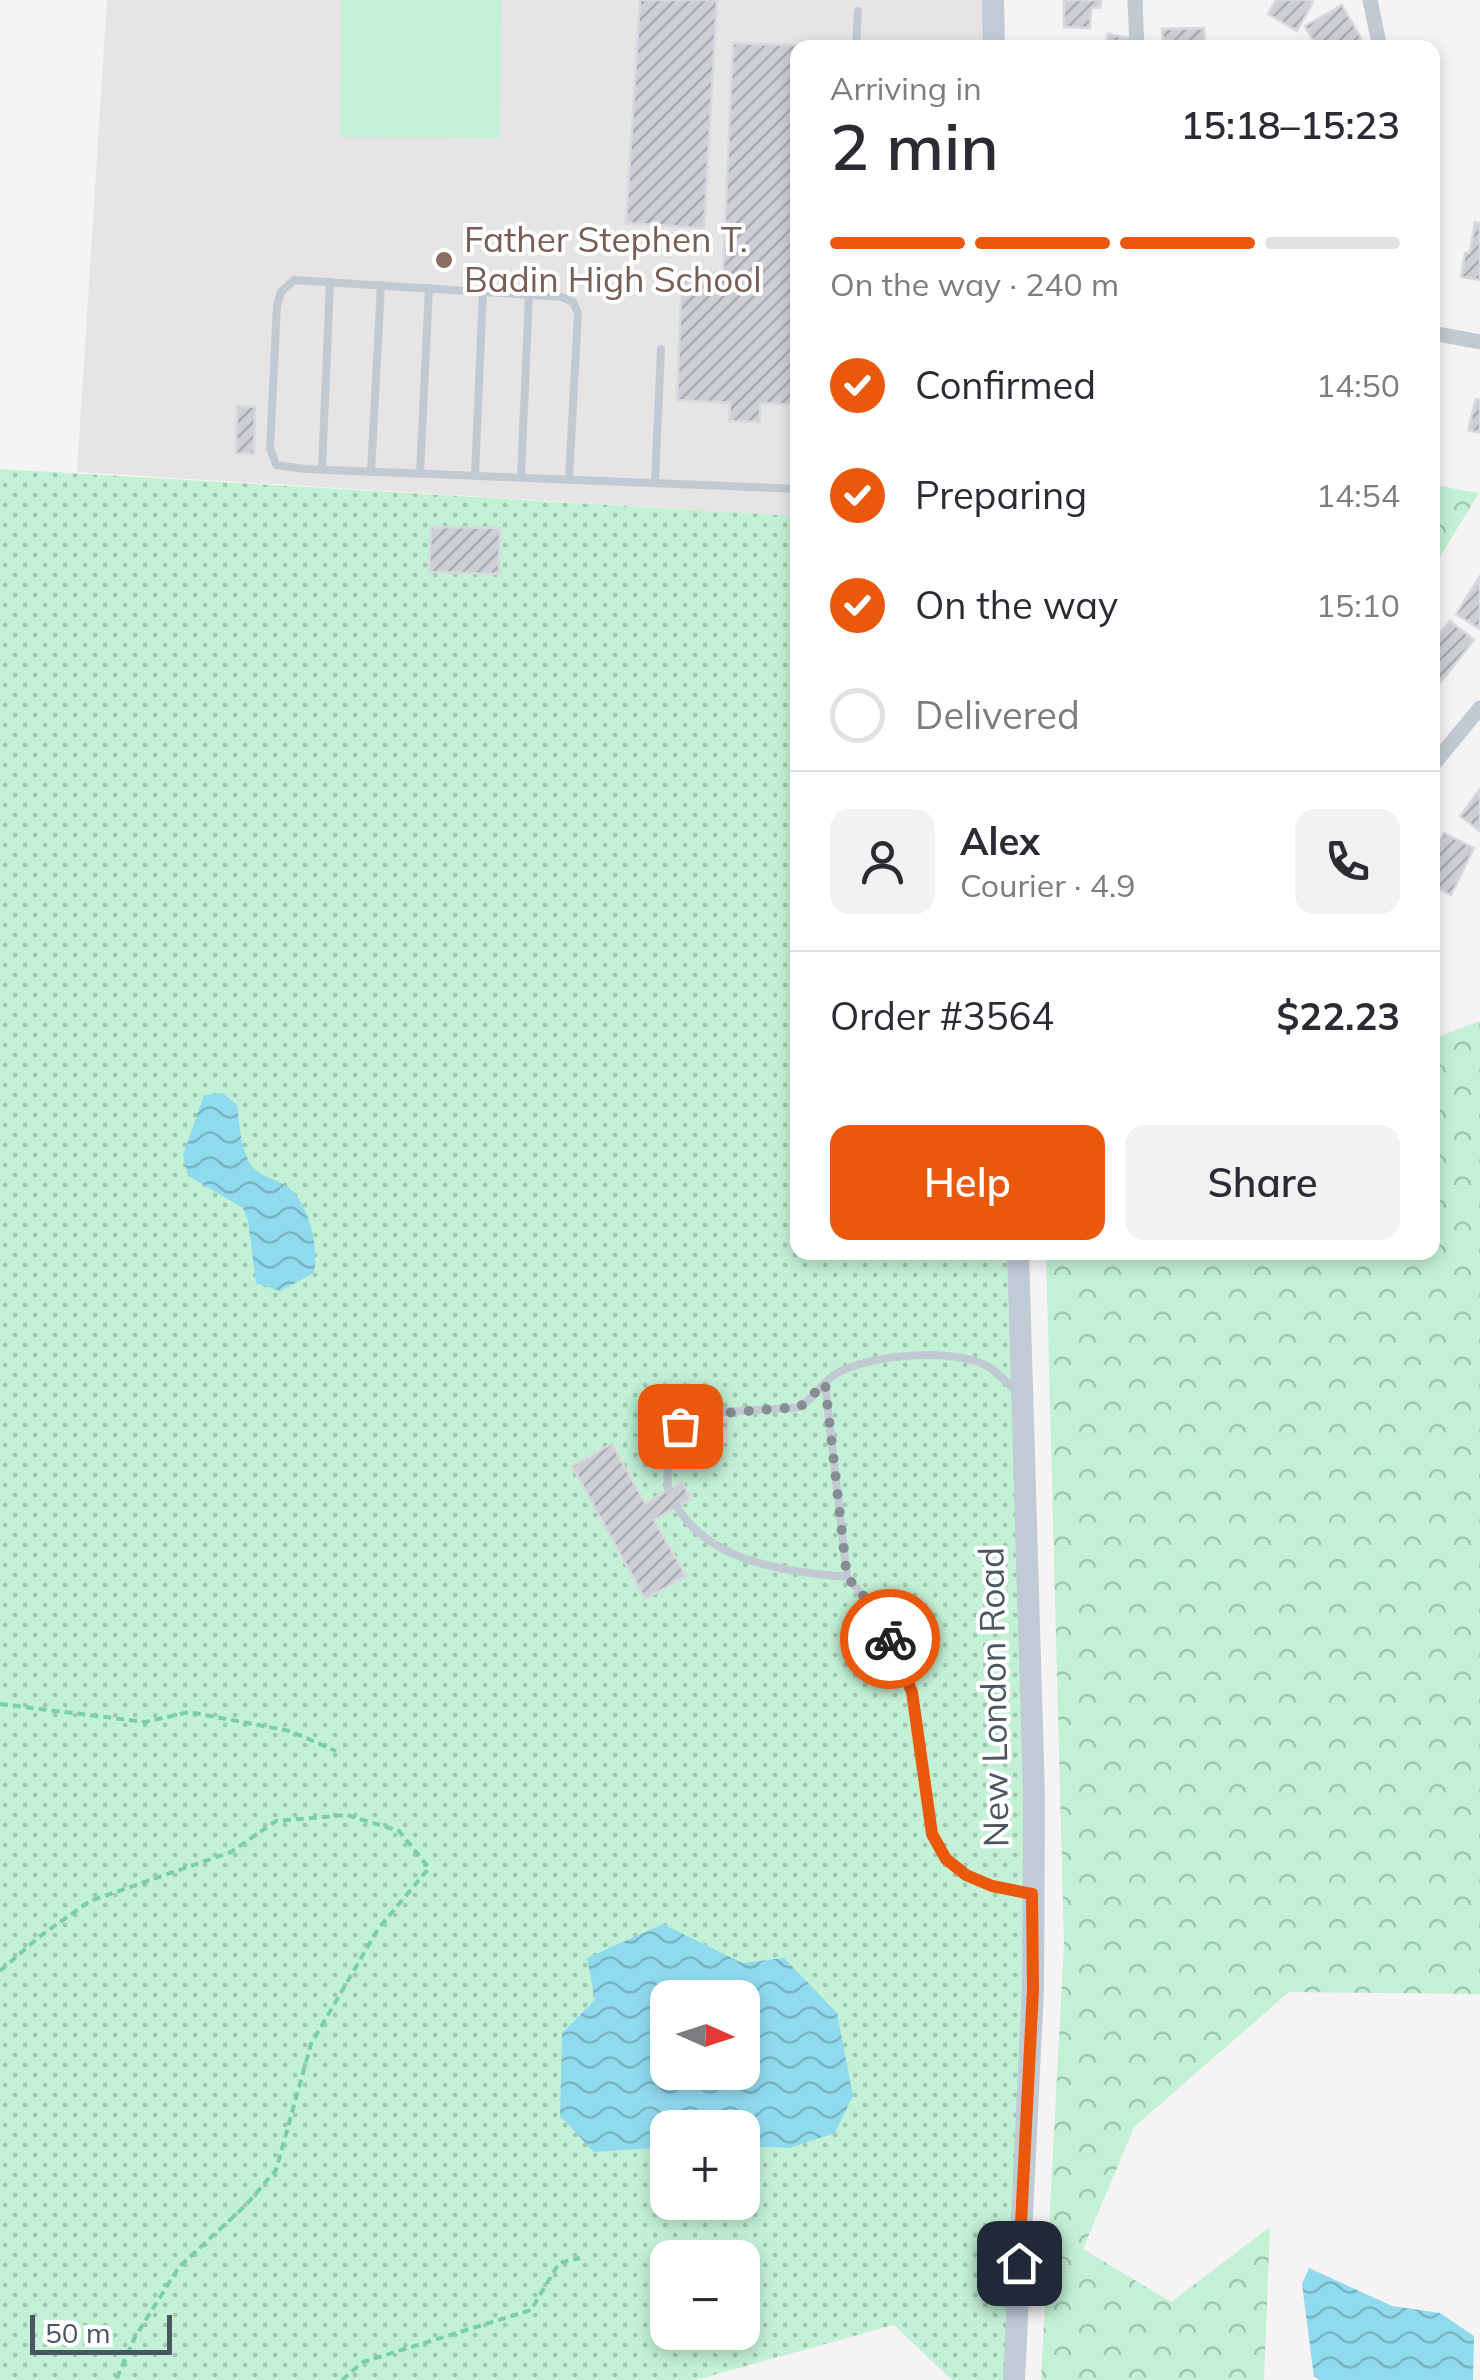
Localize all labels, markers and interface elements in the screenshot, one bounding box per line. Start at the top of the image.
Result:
text: Arriving in [830,68,982,108]
text: 15:18–15:23 [1180,101,1400,149]
text: 2 min [830,105,999,186]
place label: Father Stephen T. Badin High School [464,217,762,301]
marker: Father Stephen T. Badin High School [433,249,455,271]
text: On the way · 240 m [830,264,1119,304]
icon: check [830,358,885,413]
text: Confirmed [915,361,1096,409]
text: 14:50 [1316,365,1400,405]
icon: check [830,468,885,523]
text: Preparing [915,471,1087,519]
text: 14:54 [1316,475,1400,515]
icon: check [830,578,885,633]
text: On the way [915,581,1118,629]
text: 15:10 [1316,585,1400,625]
text: Delivered [915,691,1080,739]
button: person [830,809,935,914]
button: phone [1295,809,1400,914]
text: Alex [960,817,1040,865]
text: Courier · 4.9 [960,865,1136,905]
text: Order #3564 [830,992,1054,1040]
text: $22.23 [1277,992,1400,1040]
button: Help [830,1125,1105,1240]
button: Share [1125,1125,1400,1240]
pin [638,1384,723,1469]
icon: bag [653,1399,708,1454]
street label: New London Road [968,1546,1018,1848]
courier [840,1589,940,1689]
icon: bike [863,1612,918,1667]
north arrow [650,1980,760,2090]
map controls [650,1980,760,2350]
button: + [650,2110,760,2220]
pin [977,2221,1062,2306]
icon: home [992,2236,1047,2291]
button: − [650,2240,760,2350]
scale bar [30,2310,172,2354]
text: 50 m [45,2315,111,2350]

